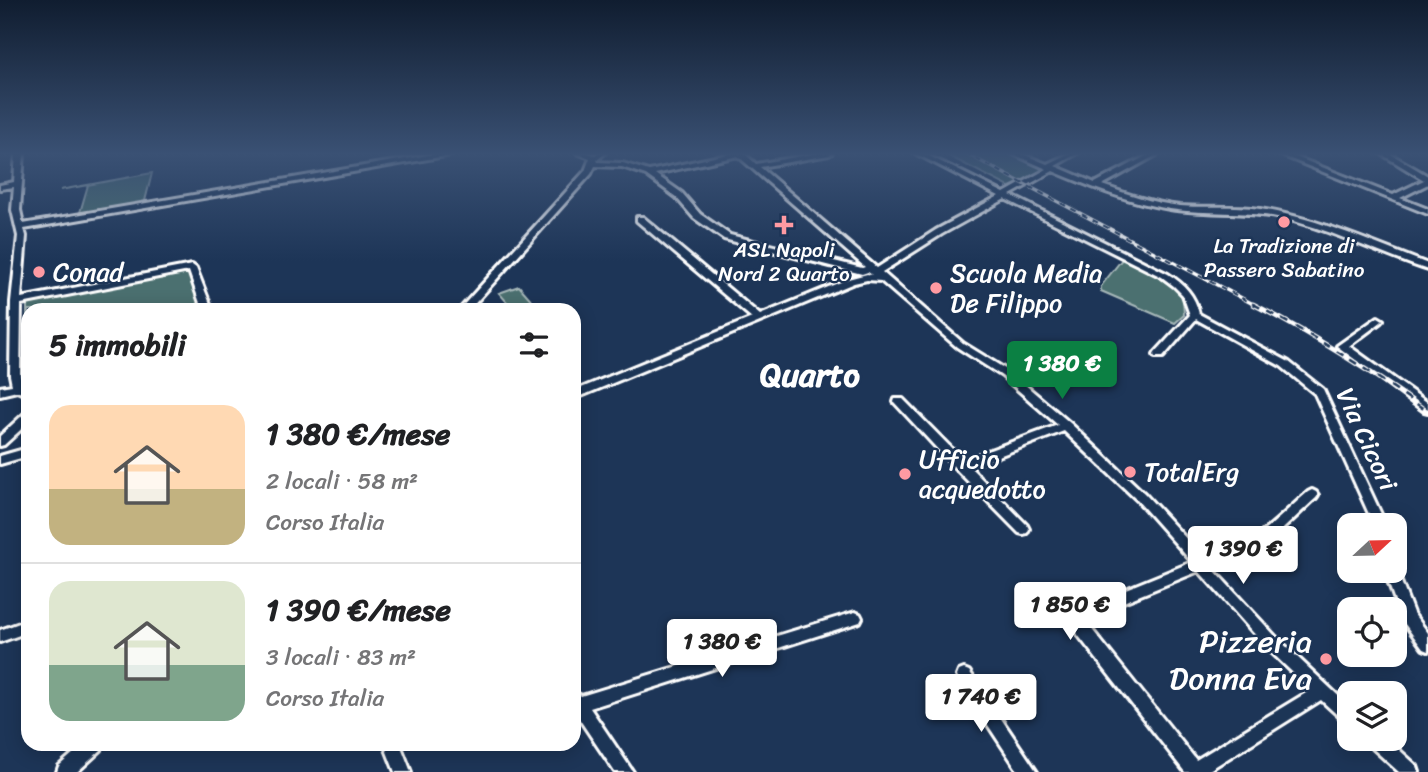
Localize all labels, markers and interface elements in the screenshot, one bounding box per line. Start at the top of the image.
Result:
marker: La Tradizione di Passero Sabatino [1276,214,1292,230]
marker: ASL Napoli Nord 2 Quarto [774,215,794,235]
place label: La Tradizione di Passero Sabatino [1204,227,1365,289]
place label: ASL Napoli Nord 2 Quarto [718,231,850,293]
place label: Conad [53,249,125,295]
place label: Scuola Media De Filippo [950,250,1102,326]
marker: Conad [31,264,47,280]
marker: Scuola Media De Filippo [928,280,944,296]
text: 5 immobili [49,318,186,372]
icon: filters [515,326,553,364]
pin: 1 380 € [997,342,1127,401]
text: 1 380 € [1023,343,1101,384]
district label: Quarto [760,346,861,404]
street label: Via Cicori [1323,379,1411,499]
text: 1 380 €/mese [266,407,450,461]
icon: home [105,433,189,517]
place label: Ufficio acquedotto [919,436,1046,512]
place label: TotalErg [1144,449,1239,495]
text: 2 locali · 58 m² [266,461,418,502]
marker: TotalErg [1122,464,1138,480]
marker: Ufficio acquedotto [897,466,913,482]
text: Corso Italia [266,502,384,543]
north arrow [1337,513,1407,583]
map controls [1337,513,1407,751]
pin: 1 390 € [1178,526,1308,586]
text: 1 390 € [1204,528,1282,569]
pin: 1 850 € [1005,582,1135,642]
text: 1 390 €/mese [266,583,451,637]
text: 1 850 € [1030,584,1110,625]
button: locate [1337,597,1407,667]
icon: home [105,609,189,693]
place label: Pizzeria Donna Eva [1169,613,1312,707]
pin: 1 380 € [657,620,787,679]
text: 1 380 € [683,621,761,662]
text: 3 locali · 83 m² [266,637,416,678]
marker: Pizzeria Donna Eva [1318,651,1334,667]
pin: 1 740 € [916,674,1046,734]
text: 1 740 € [941,676,1021,717]
text: Corso Italia [266,678,384,719]
button: layers [1337,681,1407,751]

